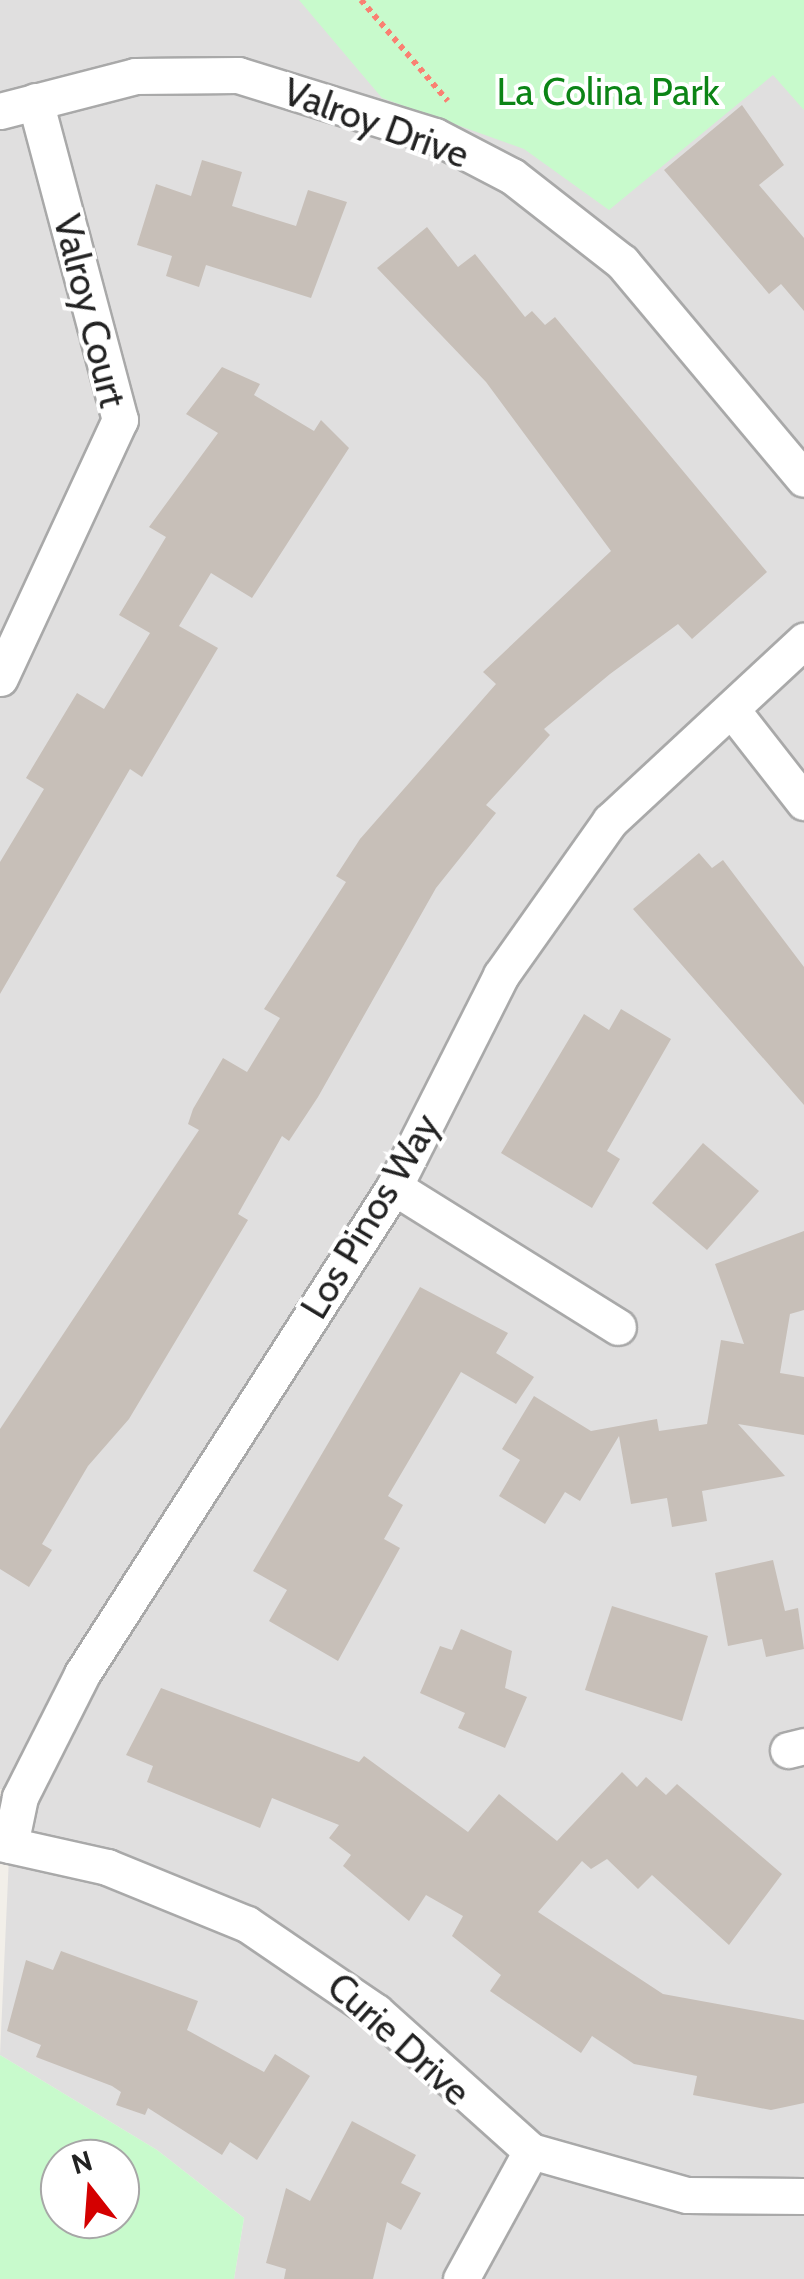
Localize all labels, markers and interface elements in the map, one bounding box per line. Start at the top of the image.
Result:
street label: Valroy Drive [277,68,475,178]
park label: La Colina Park [496,69,720,115]
street label: Valroy Court [44,210,136,412]
street label: Los Pinos Way [291,1105,449,1327]
street label: Curie Drive [318,1963,480,2115]
north arrow [40,2139,140,2239]
text: N [67,2143,96,2181]

